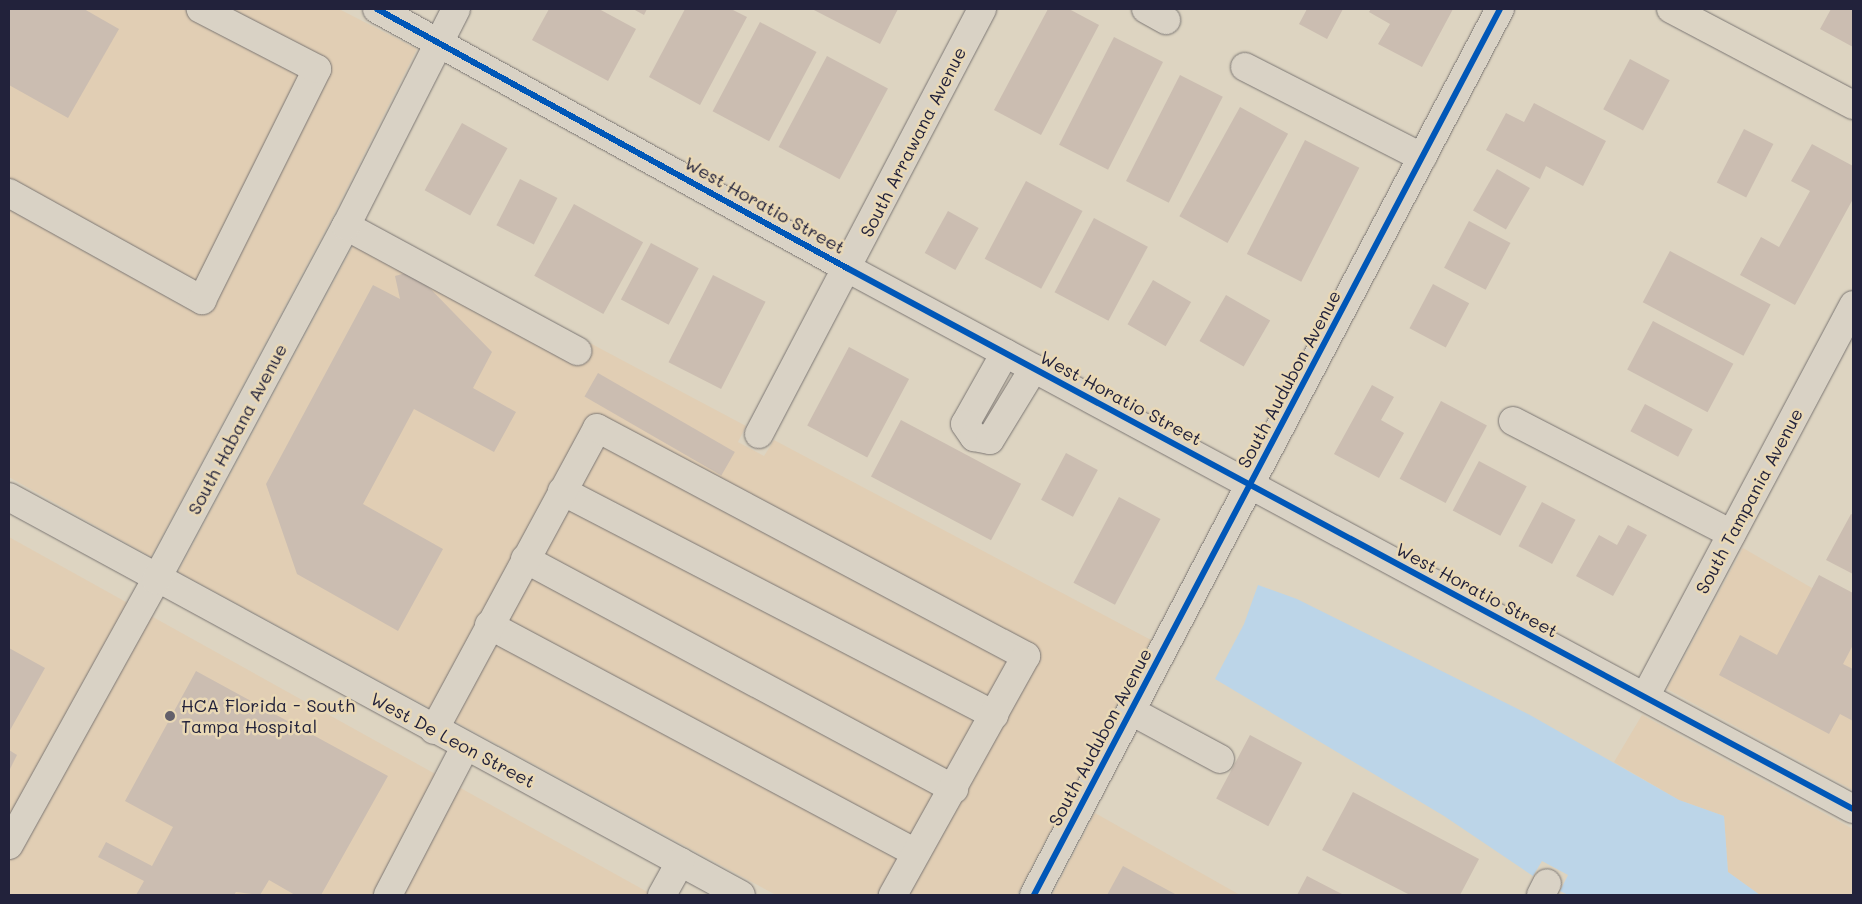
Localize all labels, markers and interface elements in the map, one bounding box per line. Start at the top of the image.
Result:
street label: South Arrawana Avenue [856,43,970,241]
street label: West Horatio Street [681,152,849,258]
street label: South Audubon Avenue [1233,286,1345,472]
street label: South Habana Avenue [183,340,291,518]
street label: West Horatio Street [1036,346,1206,450]
street label: South Tampania Avenue [1691,404,1807,598]
street label: West Horatio Street [1392,538,1562,642]
street label: South Audubon Avenue [1044,644,1156,830]
street label: West De Leon Street [367,688,539,792]
place label: HCA Florida - South Tampa Hospital [181,695,355,738]
marker: HCA Florida - South Tampa Hospital [163,709,177,723]

